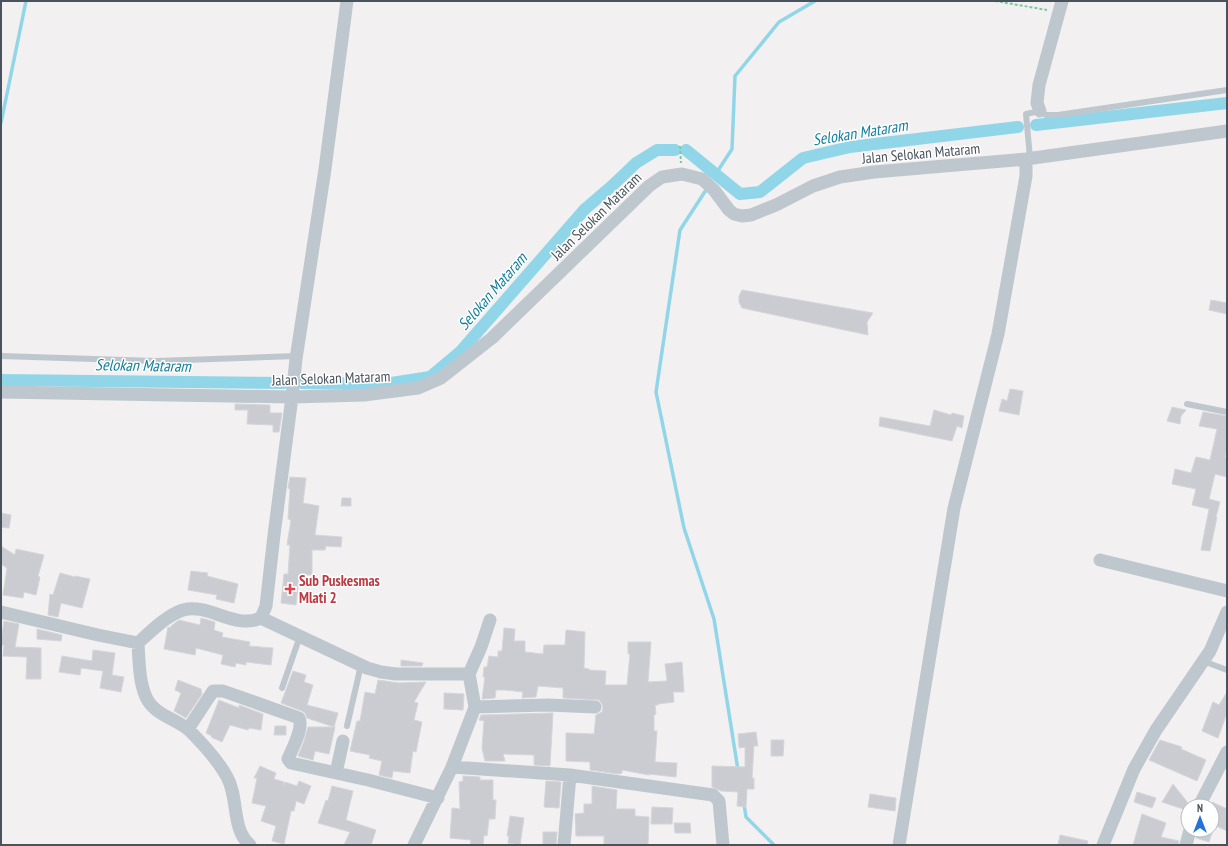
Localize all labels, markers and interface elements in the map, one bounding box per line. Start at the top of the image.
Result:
water label: Selokan Mataram [811,114,910,149]
street label: Jalan Selokan Mataram [860,138,981,168]
street label: Jalan Selokan Mataram [546,168,645,265]
water label: Selokan Mataram [453,247,532,334]
water label: Selokan Mataram [95,354,193,376]
street label: Jalan Selokan Mataram [270,366,391,390]
place label: Sub Puskesmas Mlati 2 [299,571,380,607]
marker: Sub Puskesmas Mlati 2 [284,583,296,595]
north arrow [1180,798,1220,838]
text: N [1197,801,1203,815]

